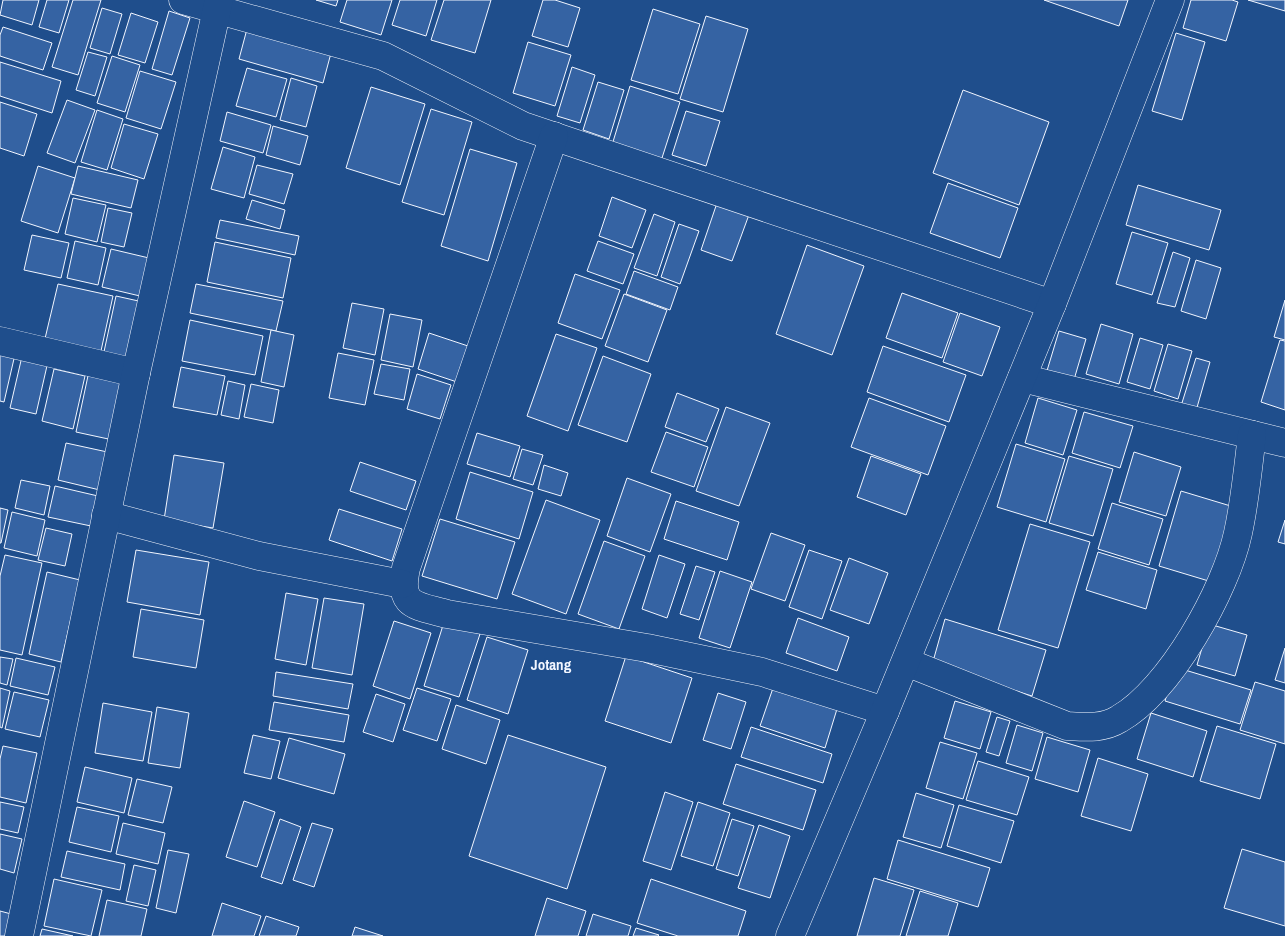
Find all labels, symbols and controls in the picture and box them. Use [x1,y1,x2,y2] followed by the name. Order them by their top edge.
[531,654,572,675] district label: Jotang

